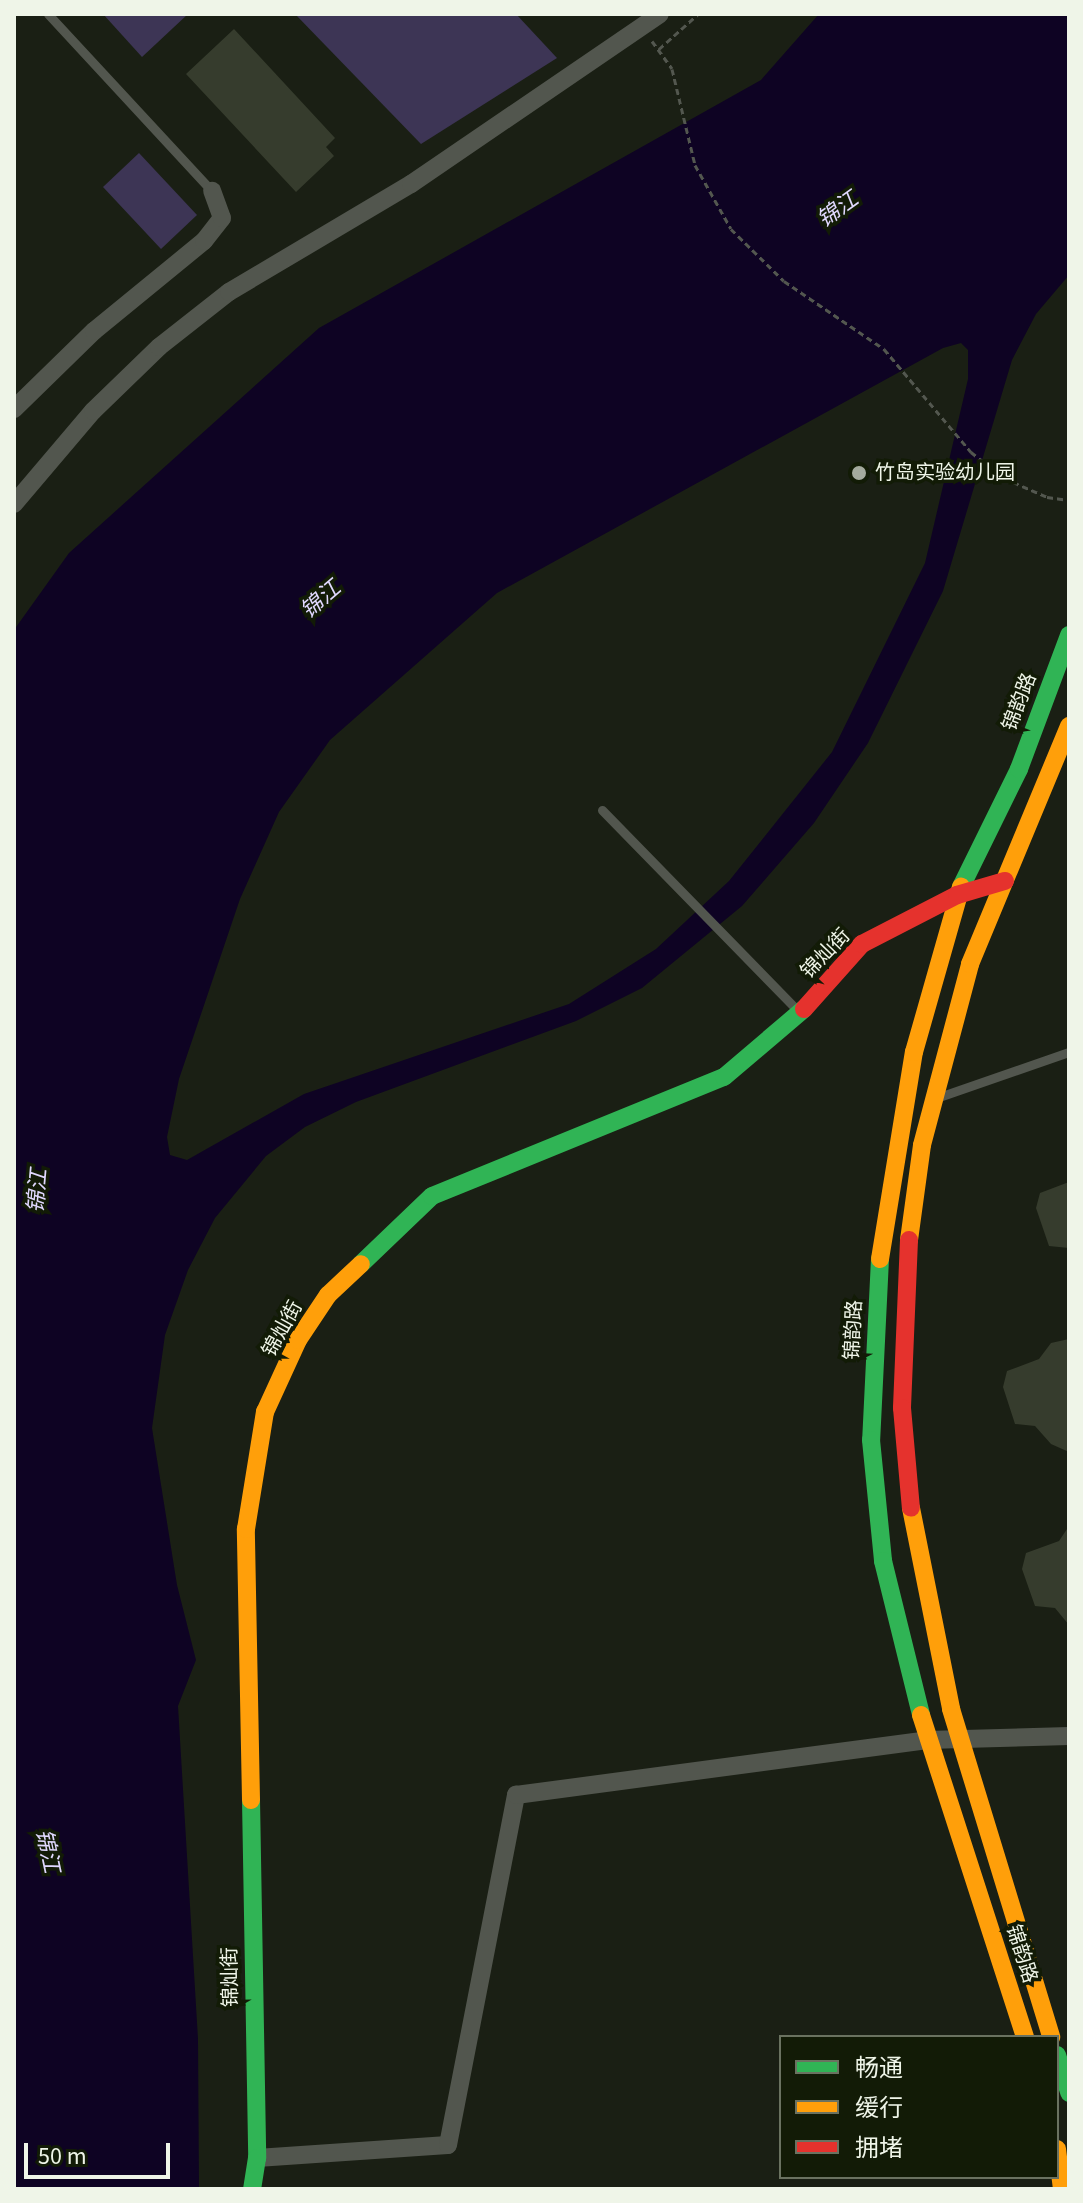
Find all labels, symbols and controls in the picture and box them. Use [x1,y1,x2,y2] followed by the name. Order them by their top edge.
[812,186,864,234] water label: 锦江
[875,461,1015,485] place label: 竹岛实验幼儿园
[850,464,868,482] marker: 竹岛实验幼儿园
[296,576,346,624] water label: 锦江
[998,670,1042,734] street label: 锦韵路
[797,924,855,984] street label: 锦灿街
[23,1168,53,1214] water label: 锦江
[258,1297,308,1361] street label: 锦灿街
[840,1299,868,1361] street label: 锦韵路
[30,1827,64,1875] water label: 锦江
[1000,1922,1042,1986] street label: 锦韵路
[218,1947,244,2007] street label: 锦灿街
[779,2035,1059,2179] legend
[855,2051,903,2086] text: 畅通
[855,2091,903,2126] text: 缓行
[28,2127,174,2177] scale bar
[855,2131,903,2166] text: 拥堵
[38,2139,87,2174] text: 50 m

